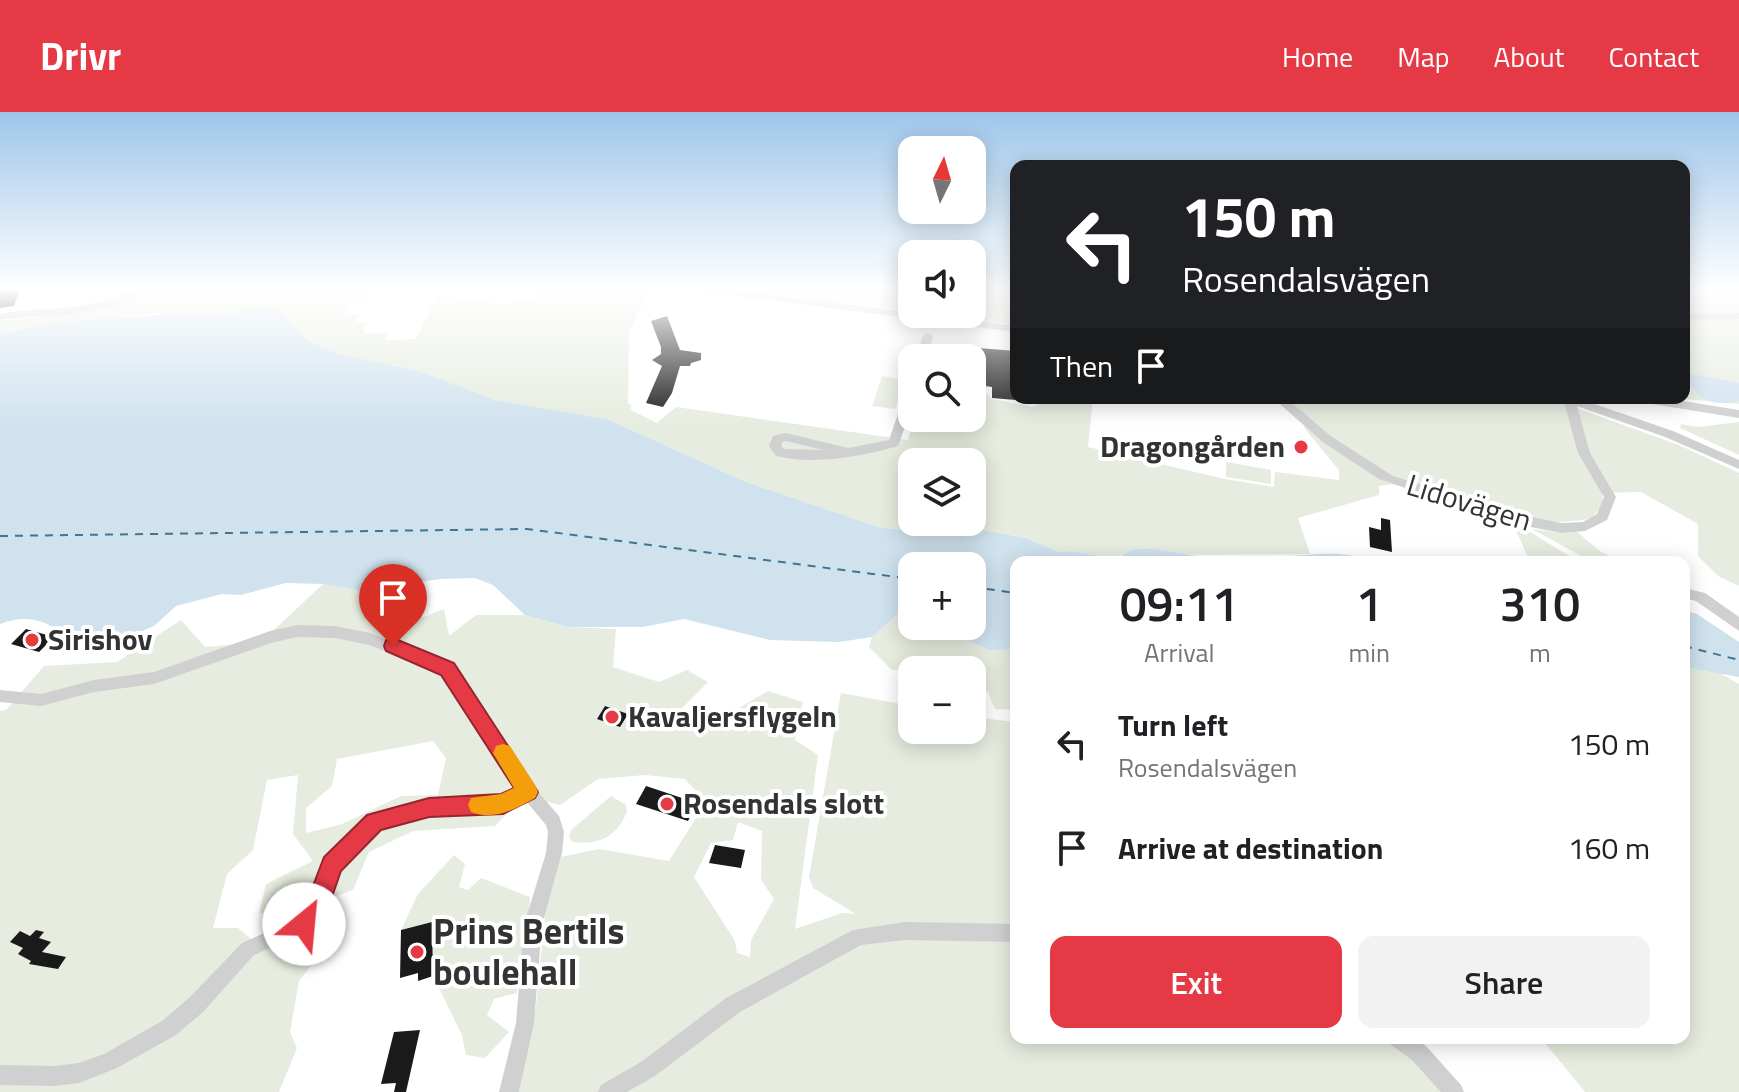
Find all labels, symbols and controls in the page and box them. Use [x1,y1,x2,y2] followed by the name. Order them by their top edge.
[40,27,121,85] text: Drivr
[1282,35,1353,78] text: Home
[1397,35,1450,78] text: Map
[1494,35,1564,78] text: About
[1608,35,1699,78] text: Contact
[898,136,986,224] north arrow
[898,136,986,744] map controls
[1182,174,1335,259] text: 150 m
[1050,192,1154,296] icon: left
[898,240,986,328] button: sound
[1182,251,1430,306] text: Rosendalsvägen
[1050,343,1113,389] text: Then
[898,344,986,432] button: search
[1129,344,1173,388] icon: arrive
[1100,423,1285,469] place label: Dragongården
[1292,438,1310,456] marker: Dragongården
[898,448,986,536] button: layers
[1401,461,1537,543] street label: Lidovägen
[898,552,986,640] button: +
[359,564,427,646] pin
[1120,567,1239,640] text: 09:11
[1356,567,1383,640] text: 1
[1500,567,1580,640] text: 310
[371,576,415,620] icon: arrive
[48,616,152,662] place label: Sirishov
[23,631,41,649] marker: Sirishov
[1144,633,1214,672] text: Arrival
[1348,633,1390,672] text: min
[1529,633,1551,672] text: m
[898,656,986,744] button: −
[628,693,837,739] place label: Kavaljersflygeln
[1118,702,1228,748] text: Turn left
[603,708,621,726] marker: Kavaljersflygeln
[1568,721,1650,767] text: 150 m
[1050,722,1094,766] icon: left
[1118,748,1297,787] text: Rosendalsvägen
[683,780,884,826] place label: Rosendals slott
[658,795,676,813] marker: Rosendals slott
[1118,825,1383,871] text: Arrive at destination
[1568,825,1650,871] text: 160 m
[1050,826,1094,870] icon: arrive
[262,882,346,966] position arrow
[433,903,624,999] place label: Prins Bertils boulehall
[1050,936,1342,1028] button: Exit
[1358,936,1650,1028] button: Share
[408,943,426,961] marker: Prins Bertils boulehall

